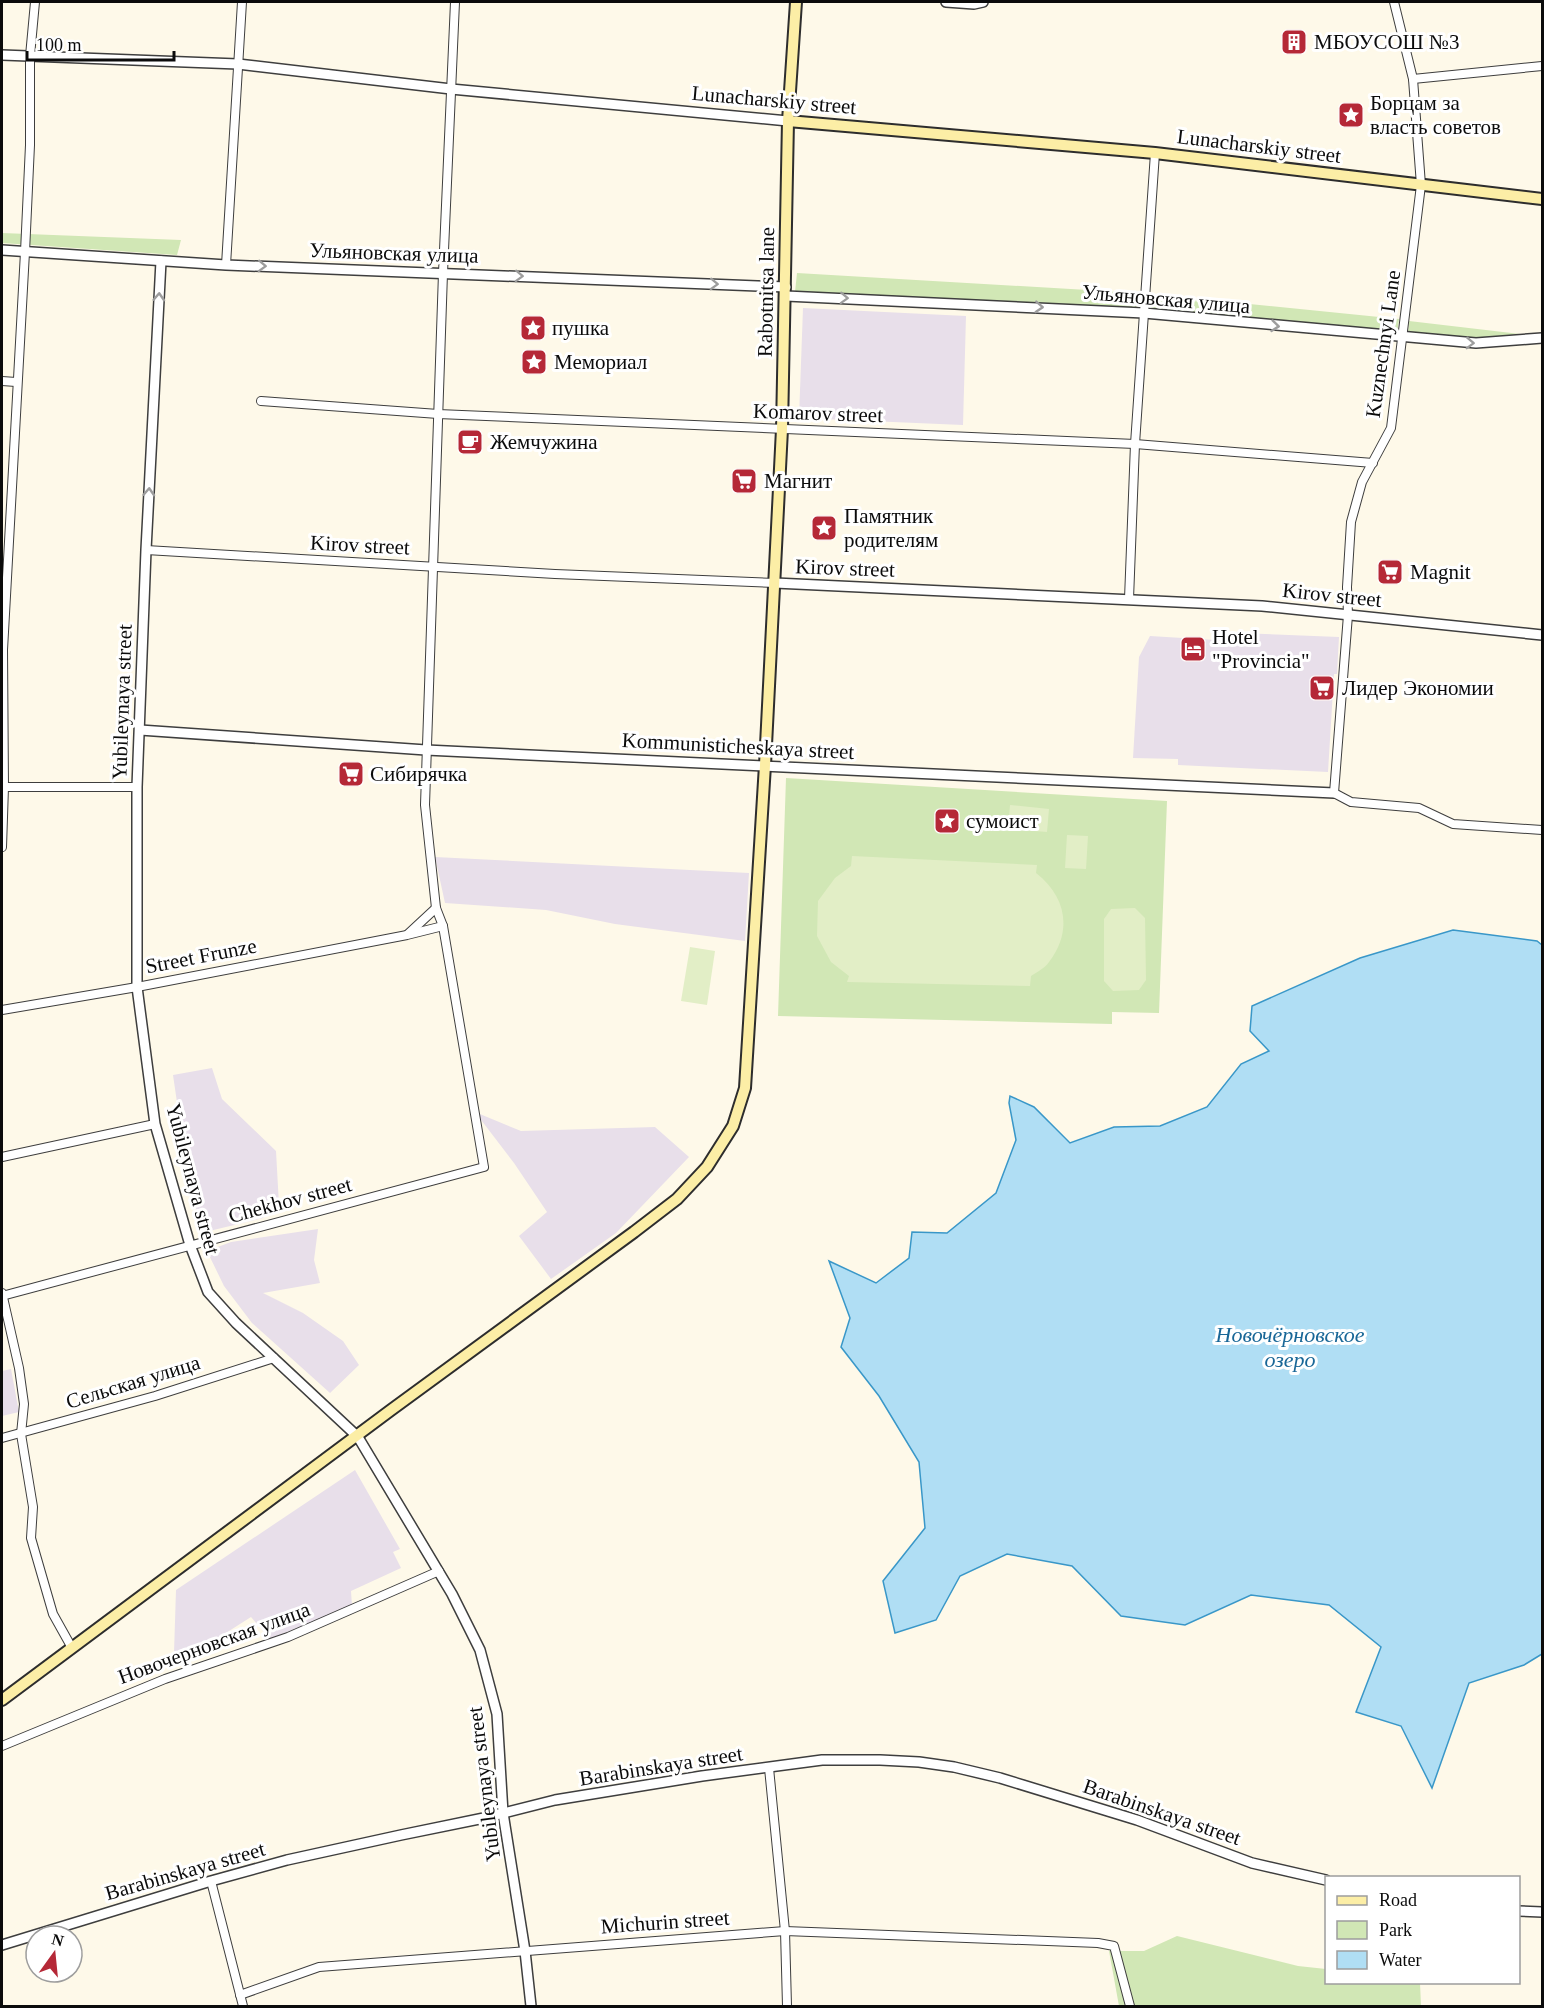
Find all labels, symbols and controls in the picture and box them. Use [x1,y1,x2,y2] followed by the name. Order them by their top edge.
[27,24,174,62] scale bar
[1279,27,1309,57] building icon: МБОУСОШ №3
[1314,30,1460,54] place label: МБОУСОШ №3
[36,35,82,55] text: 100 m
[691,81,857,119] street label: Lunacharskiy street
[1370,91,1501,139] place label: Борцам за власть советов
[1336,100,1366,130] place icon: Борцам за власть советов
[1176,124,1343,168] street label: Lunacharskiy street
[753,227,779,357] street label: Rabotnitsa lane
[309,238,480,268] street label: Ульяновская улица
[257,260,266,273] one-way arrow
[1361,269,1405,419] street label: Kuznechnyi Lane
[515,270,524,282] one-way arrow
[710,277,719,290] one-way arrow
[1081,280,1252,318] street label: Ульяновская улица
[840,292,849,305] one-way arrow
[153,293,166,302] one-way arrow
[1035,301,1044,314] one-way arrow
[518,313,548,343] place icon: пушка
[552,316,610,340] place label: пушка
[1271,319,1280,332] one-way arrow
[1465,336,1474,349] one-way arrow
[519,347,549,377] place icon: Мемориал
[554,350,647,374] place label: Мемориал
[753,399,884,427] street label: Komarov street
[455,427,485,457] cafe icon: Жемчужина
[490,430,598,454] place label: Жемчужина
[729,466,759,496] supermarket icon: Магнит
[764,469,832,493] place label: Магнит
[142,487,155,496] one-way arrow
[844,504,938,552] place label: Памятник родителям
[809,513,839,543] place icon: Памятник родителям
[310,530,411,560] street label: Kirov street
[795,554,895,582] street label: Kirov street
[1375,557,1405,587] supermarket icon: Magnit
[1410,560,1471,584] place label: Magnit
[1281,578,1383,612] street label: Kirov street
[107,624,137,780] street label: Yubileynaya street
[1212,625,1310,673] place label: Hotel "Provincia"
[1178,634,1208,664] hotel icon: Hotel "Provincia"
[1307,673,1337,703] supermarket icon: Лидер Экономии
[1342,676,1494,700] place label: Лидер Экономии
[621,728,855,764] street label: Kommunisticheskaya street
[336,759,366,789] supermarket icon: Сибирячка
[370,762,468,786] place label: Сибирячка
[932,806,962,836] place icon: сумоист
[966,809,1039,833] place label: сумоист
[143,933,259,979] street label: Street Frunze
[161,1101,225,1257] street label: Yubileynaya street
[226,1172,354,1228] street label: Chekhov street
[1215,1322,1365,1372] water label: Новочёрновское озеро
[63,1350,204,1414] street label: Сельская улица
[115,1597,314,1689] street label: Новочерновская улица
[463,1705,505,1863] street label: Yubileynaya street
[578,1741,745,1791] street label: Barabinskaya street
[1080,1774,1244,1850] street label: Barabinskaya street
[102,1837,268,1905] street label: Barabinskaya street
[1325,1876,1520,1984] legend
[1379,1890,1417,1910] text: Road
[600,1906,730,1938] street label: Michurin street
[1379,1920,1412,1940] text: Park
[24,1924,84,1984] north arrow
[50,1930,66,1950] text: N
[1379,1950,1422,1970] text: Water

